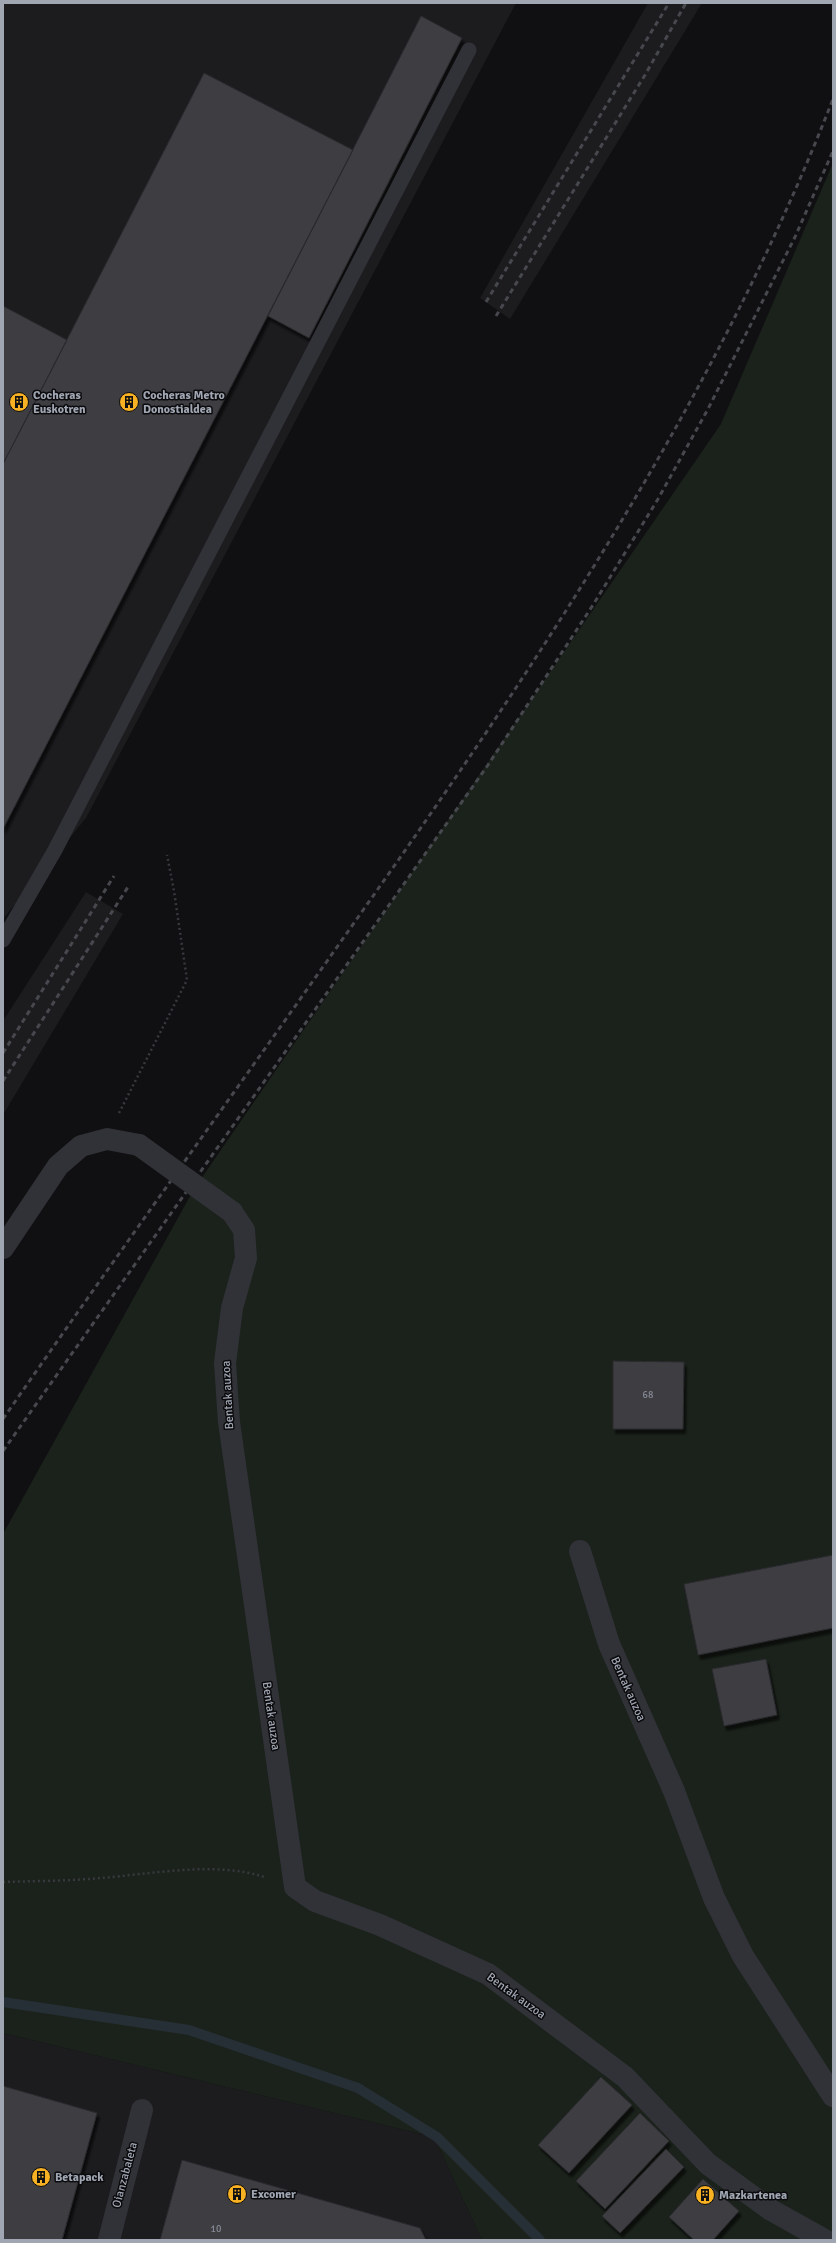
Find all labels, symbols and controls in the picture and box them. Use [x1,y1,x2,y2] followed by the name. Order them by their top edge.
[33,388,86,417] place label: Cocheras Euskotren
[143,388,225,417] place label: Cocheras Metro Donostialdea
[8,391,30,413] building icon: Cocheras Euskotren
[118,391,140,413] building icon: Cocheras Metro Donostialdea
[219,1360,237,1430] street label: Bentak auzoa
[643,1389,653,1401] house number: 68
[607,1654,649,1724] street label: Bentak auzoa
[259,1681,283,1751] street label: Bentak auzoa
[484,1970,548,2022] street label: Bentak auzoa
[109,2141,141,2209] street label: Oianzabaleta
[30,2166,52,2188] building icon: Betapack
[55,2170,104,2185] place label: Betapack
[226,2183,248,2205] building icon: Excomer
[694,2184,716,2206] building icon: Mazkartenea
[251,2187,296,2202] place label: Excomer
[719,2188,787,2203] place label: Mazkartenea
[211,2223,221,2235] house number: 10

